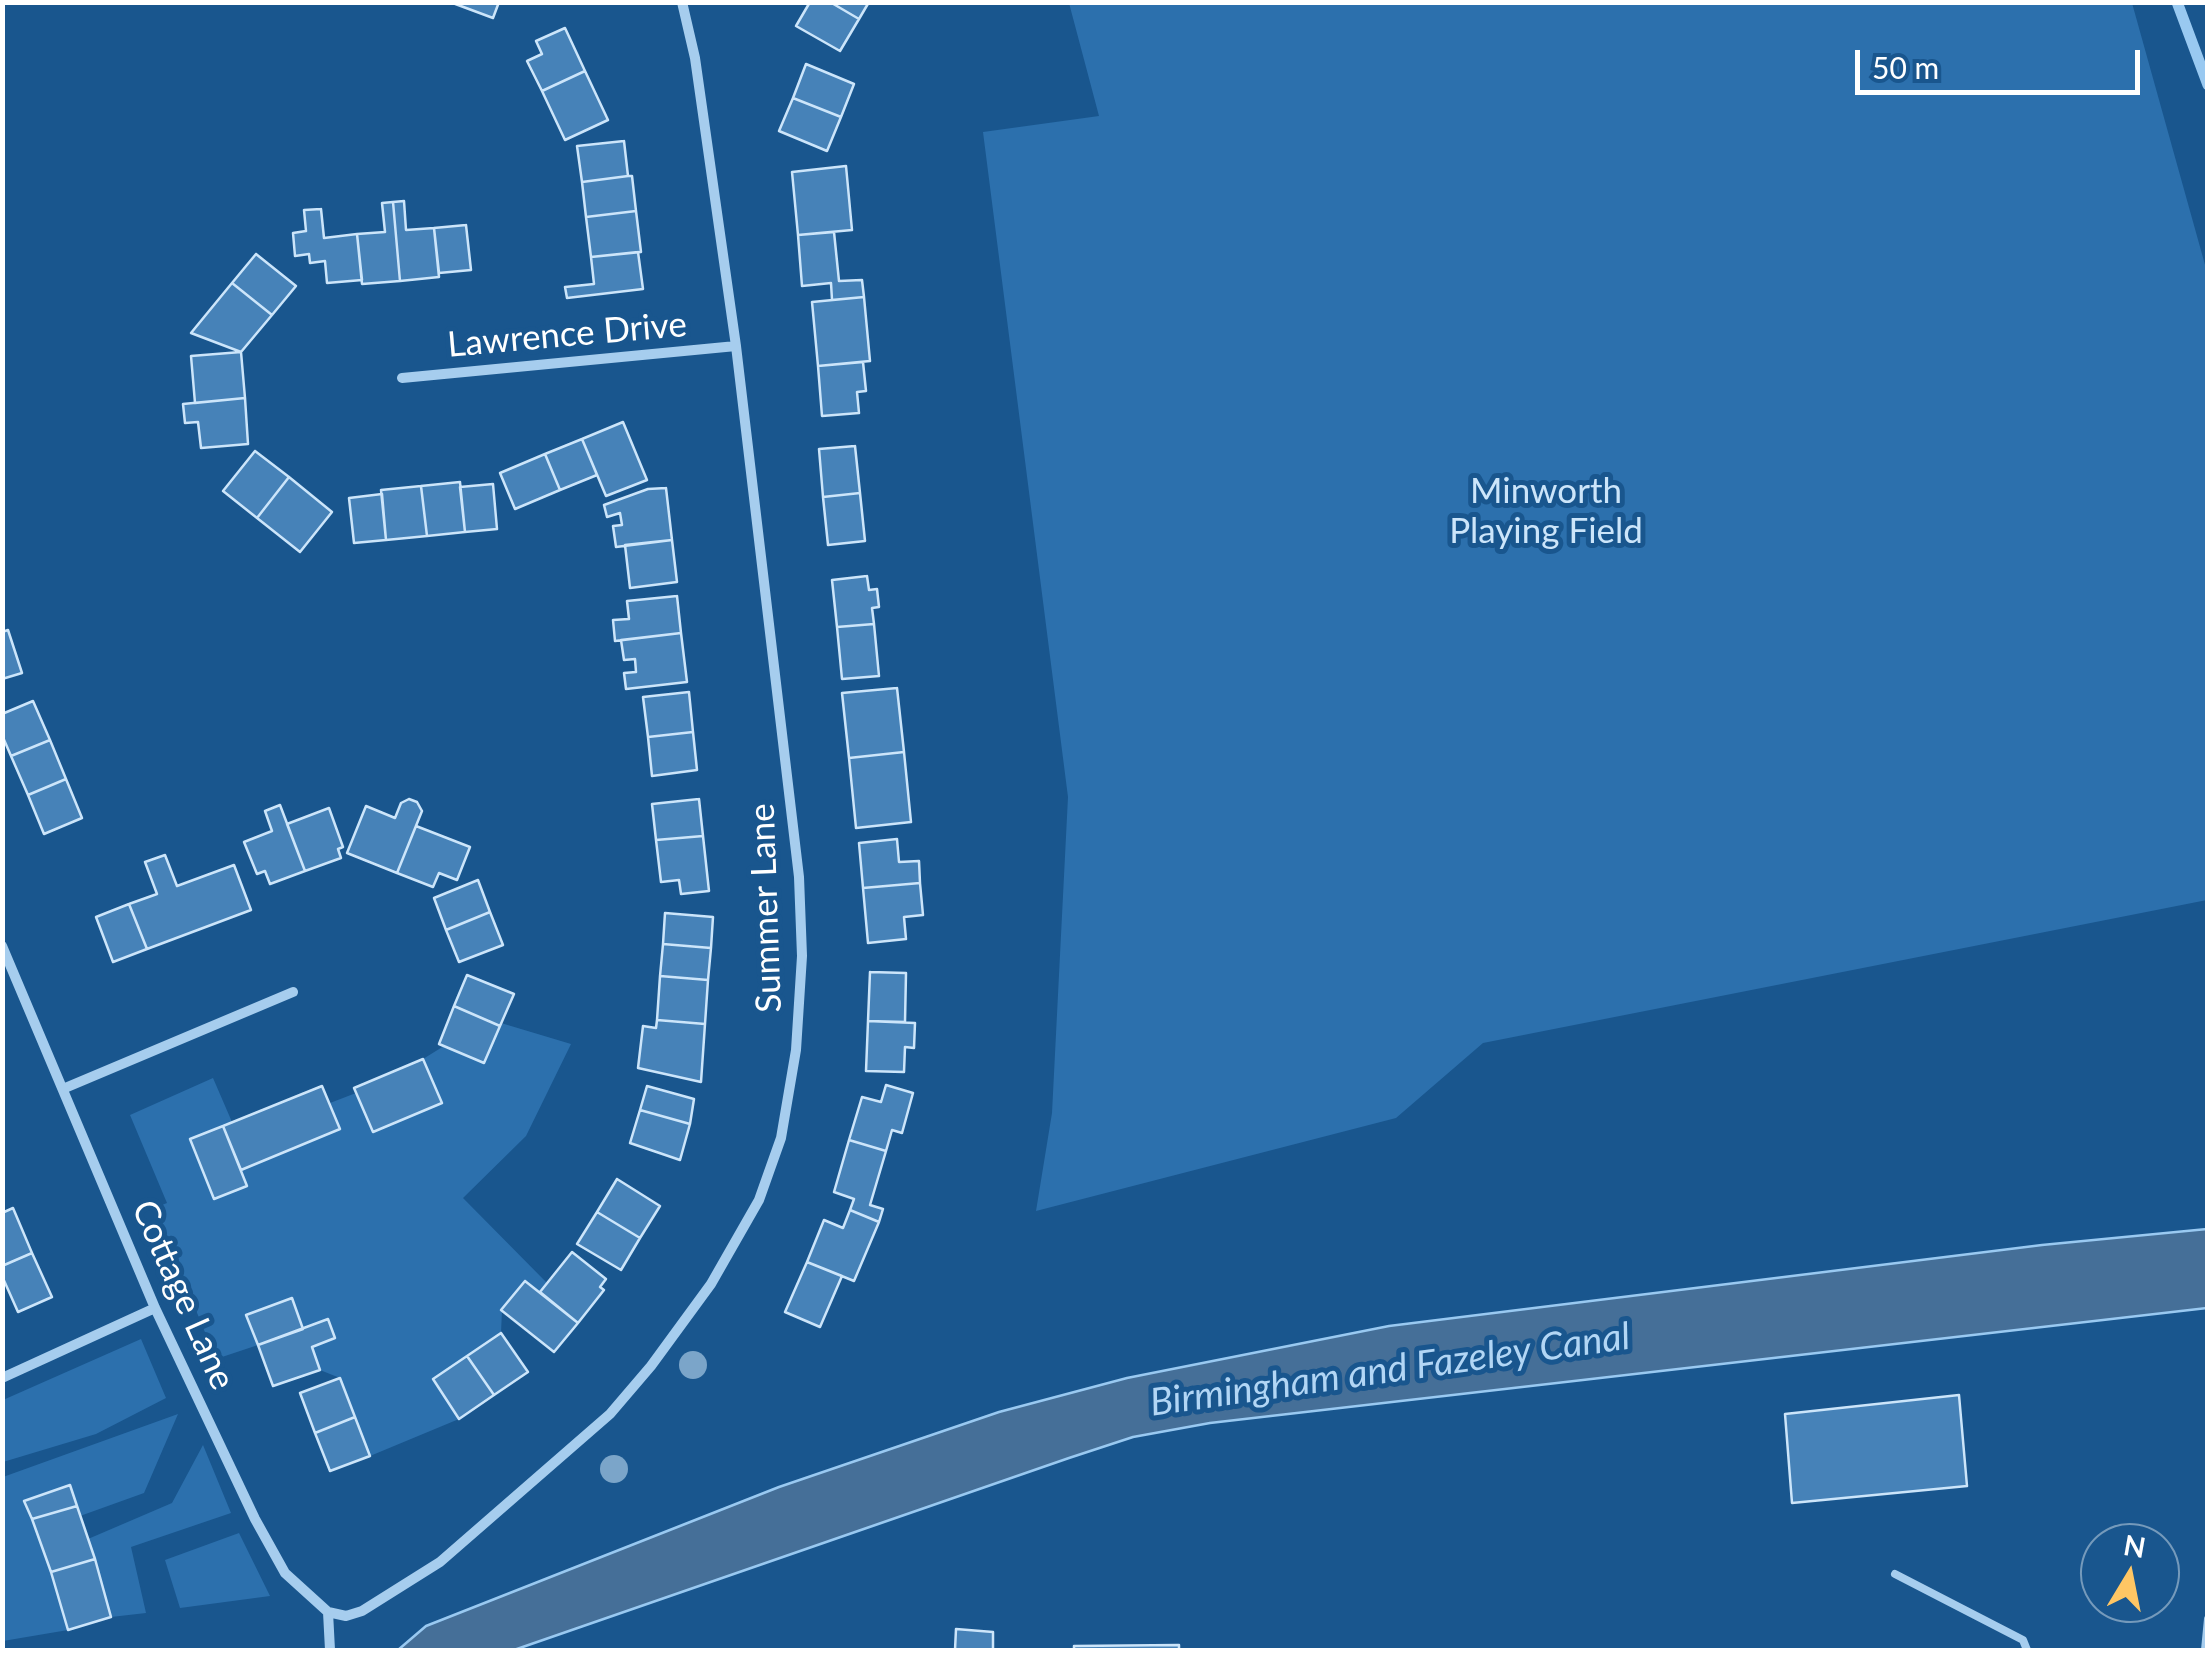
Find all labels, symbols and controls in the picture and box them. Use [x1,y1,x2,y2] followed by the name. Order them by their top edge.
[1860,30,2145,92] scale bar
[1872,49,1939,85] text: 50 m
[446,304,688,366] street label: Lawrence Drive
[1449,471,1643,553] park label: Minworth Playing Field
[741,803,791,1013] street label: Summer Lane
[123,1194,243,1396] street label: Cottage Lane
[1147,1314,1633,1426] water label: Birmingham and Fazeley Canal
[2080,1523,2180,1623] north arrow
[2121,1527,2148,1564] text: N

